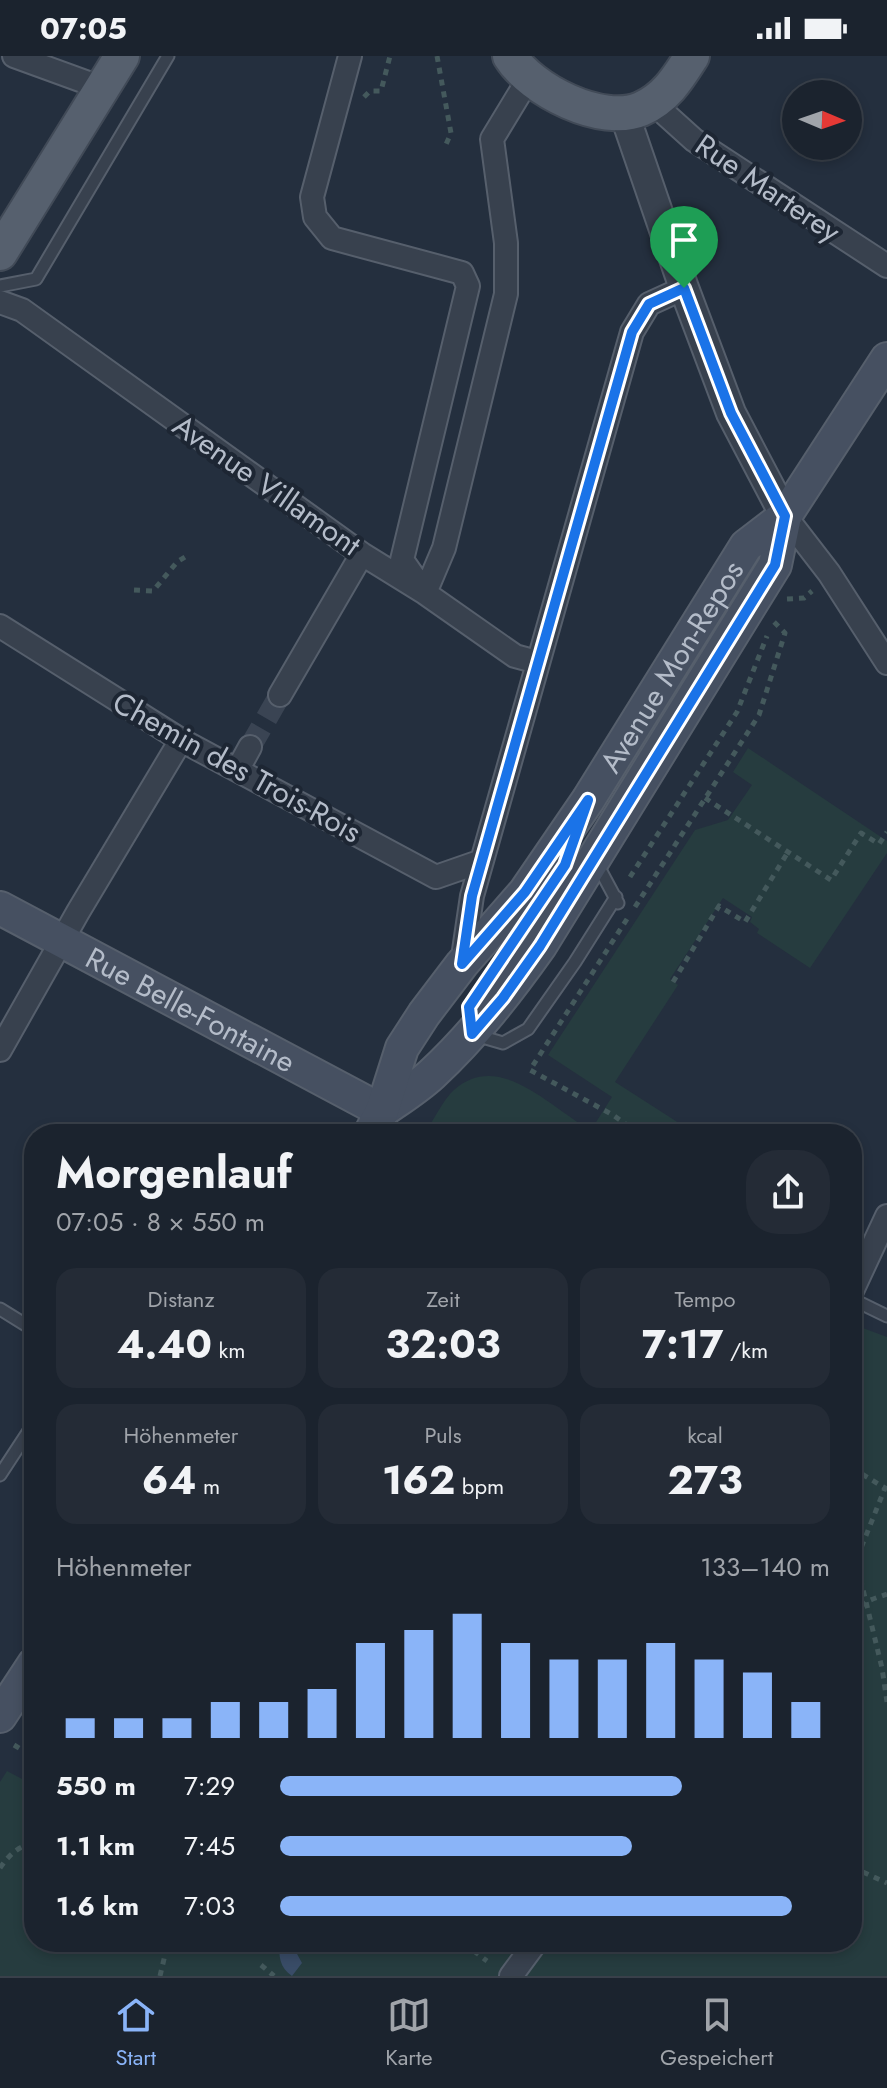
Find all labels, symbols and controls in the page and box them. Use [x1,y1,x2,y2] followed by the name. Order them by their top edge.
[40,7,127,50] text: 07:05
[782,80,862,160] north arrow
[782,80,862,160] map controls
[687,124,850,253] street label: Rue Marterey
[650,206,718,288] pin
[662,218,706,262] icon: arrive
[164,404,371,566] street label: Avenue Villamont
[589,552,754,781] street label: Avenue Mon-Repos
[105,681,369,853] street label: Chemin des Trois-Rois
[78,936,303,1083] street label: Rue Belle-Fontaine
[56,1141,292,1205] text: Morgenlauf
[746,1150,830,1234] button: share
[56,1203,265,1241] text: 07:05 · 8 × 550 m
[147,1283,215,1315] text: Distanz
[426,1283,460,1315] text: Zeit
[674,1283,736,1315] text: Tempo
[117,1315,212,1373] text: 4.40
[385,1315,501,1373] text: 32:03
[642,1315,723,1373] text: 7:17
[212,1334,245,1366] text: km
[723,1334,768,1366] text: /km
[124,1419,238,1451] text: Höhenmeter
[424,1419,462,1451] text: Puls
[687,1419,723,1451] text: kcal
[142,1451,196,1509] text: 64
[382,1451,455,1509] text: 162
[667,1451,743,1509] text: 273
[196,1470,220,1502] text: m
[455,1470,504,1502] text: bpm
[56,1548,192,1586] text: Höhenmeter
[700,1548,830,1586] text: 133–140 m
[56,1767,136,1805] text: 550 m
[184,1767,235,1805] text: 7:29
[56,1827,135,1865] text: 1.1 km
[184,1827,235,1865] text: 7:45
[56,1887,139,1925] text: 1.6 km
[184,1887,235,1925] text: 7:03
[114,1993,158,2073] tab: Start
[385,1993,433,2073] tab: Karte
[660,1993,773,2073] tab: Gespeichert

